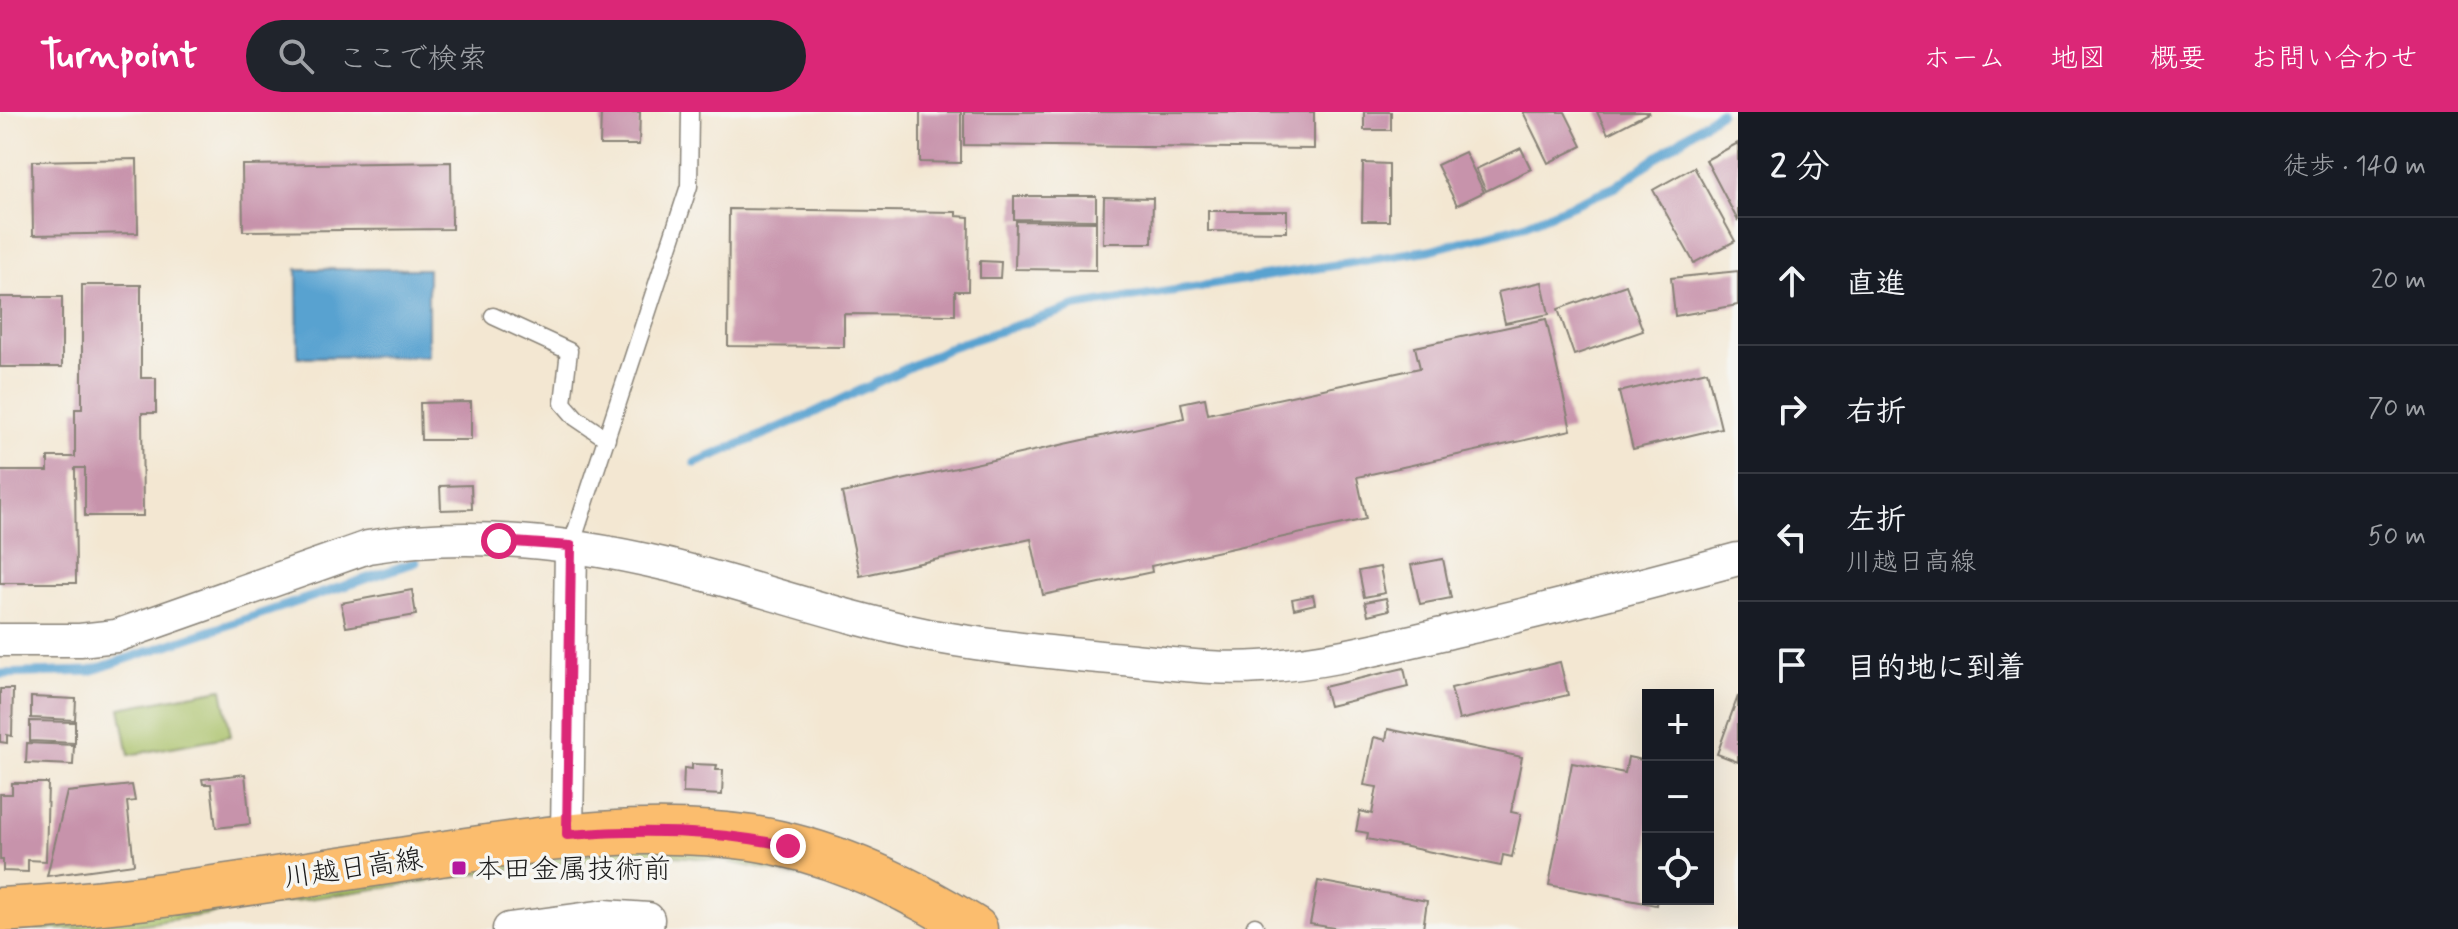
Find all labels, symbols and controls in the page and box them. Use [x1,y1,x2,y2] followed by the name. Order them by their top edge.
[246,20,806,92] search box
[40,32,198,81] text: Turnpoint
[274,34,318,78] icon: search
[338,40,488,79] text: ここで検索
[1923,41,2006,78] text: ホーム
[2050,41,2106,78] text: 地図
[2150,41,2206,78] text: 概要
[2250,41,2418,78] text: お問い合わせ
[1770,145,1830,190] text: 2 分
[2283,150,2426,184] text: 徒歩 · 140 m
[1770,259,1814,303] icon: ahead
[2371,264,2426,298] text: 20 m
[1846,265,1906,304] text: 直進
[1770,387,1814,431] icon: right
[2368,392,2426,426] text: 70 m
[1846,393,1906,432] text: 右折
[1846,501,1906,540] text: 左折
[1770,515,1814,559] icon: left
[2368,520,2426,554] text: 50 m
[481,523,517,559] route start
[1846,546,1976,580] text: 川越日高線
[1770,643,1814,687] icon: arrive
[1846,649,2026,688] text: 目的地に到着
[1642,689,1714,905] map controls
[1642,689,1714,761] button: +
[1642,761,1714,833] button: −
[770,828,806,864] route end
[1642,833,1714,905] button: locate
[281,841,425,898] street label: 川越日高線
[475,852,671,889] place label: 本田金属技術前
[450,859,468,877] marker: 本田金属技術前

